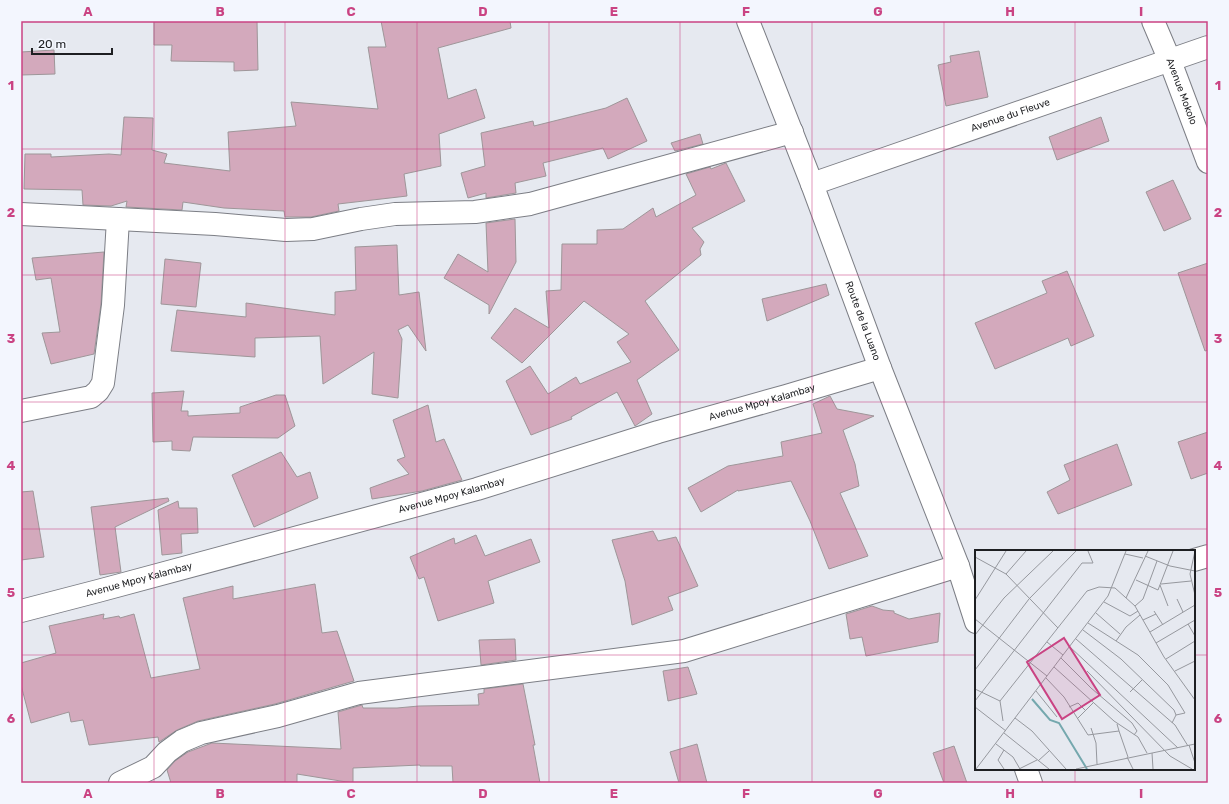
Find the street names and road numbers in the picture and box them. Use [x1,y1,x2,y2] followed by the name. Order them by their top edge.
[1164,57,1200,127] street label: Avenue Mokolo
[969,96,1052,135] street label: Avenue du Fleuve
[842,280,883,362] street label: Route de la Luano
[708,381,817,423] street label: Avenue Mpoy Kalambay
[397,474,507,516] street label: Avenue Mpoy Kalambay
[84,560,194,600] street label: Avenue Mpoy Kalambay

